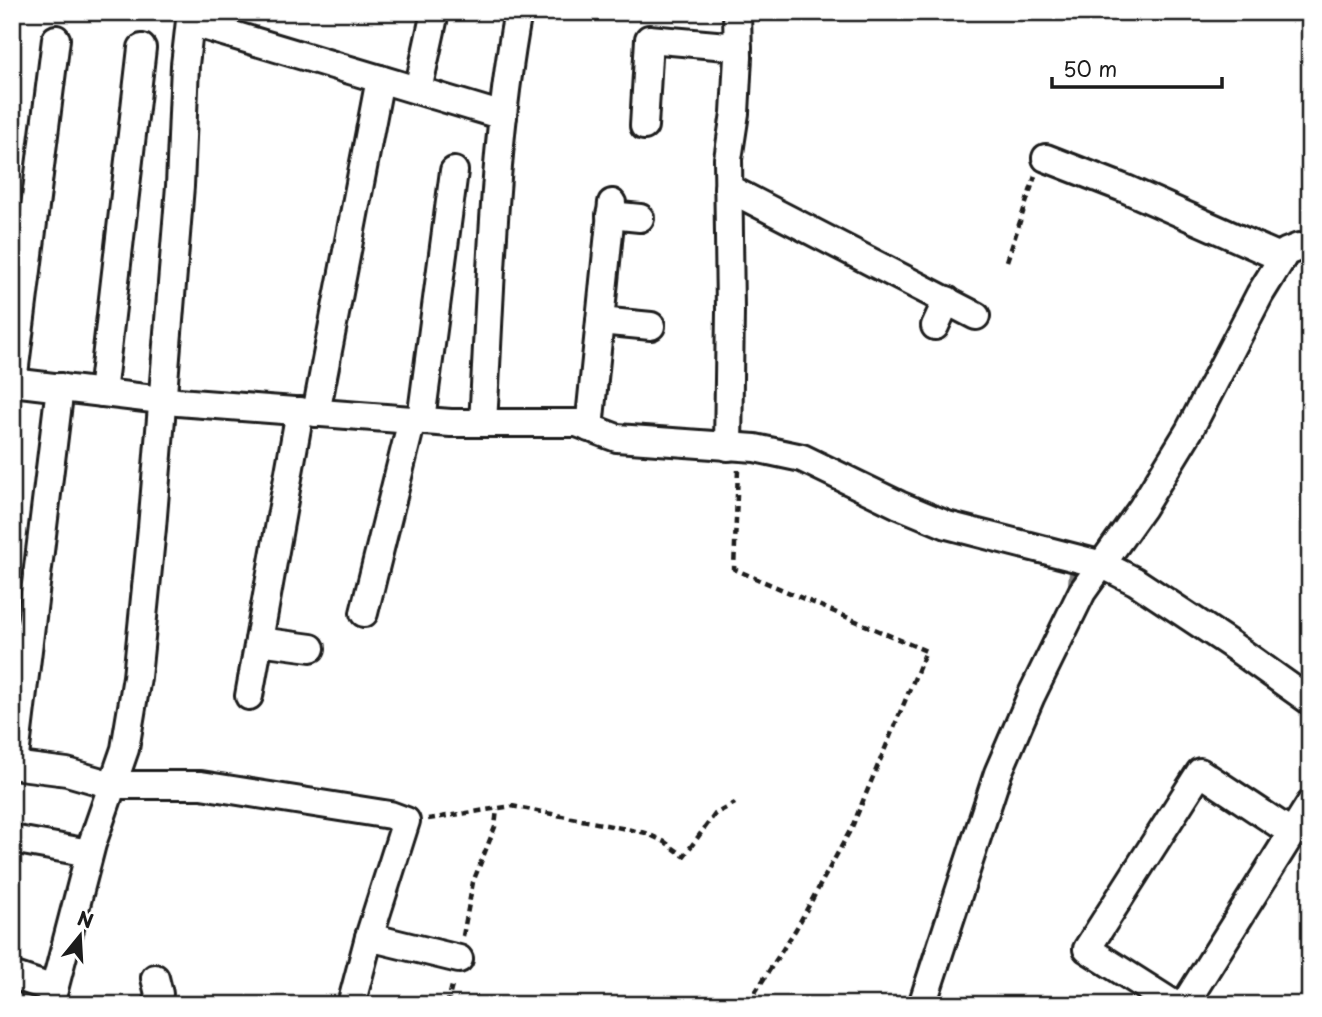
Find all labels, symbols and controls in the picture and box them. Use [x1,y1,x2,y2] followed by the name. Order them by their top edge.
[1052,46,1222,90] scale bar
[1063,52,1117,84] text: 50 m
[46,902,116,972] north arrow
[74,903,97,935] text: N

